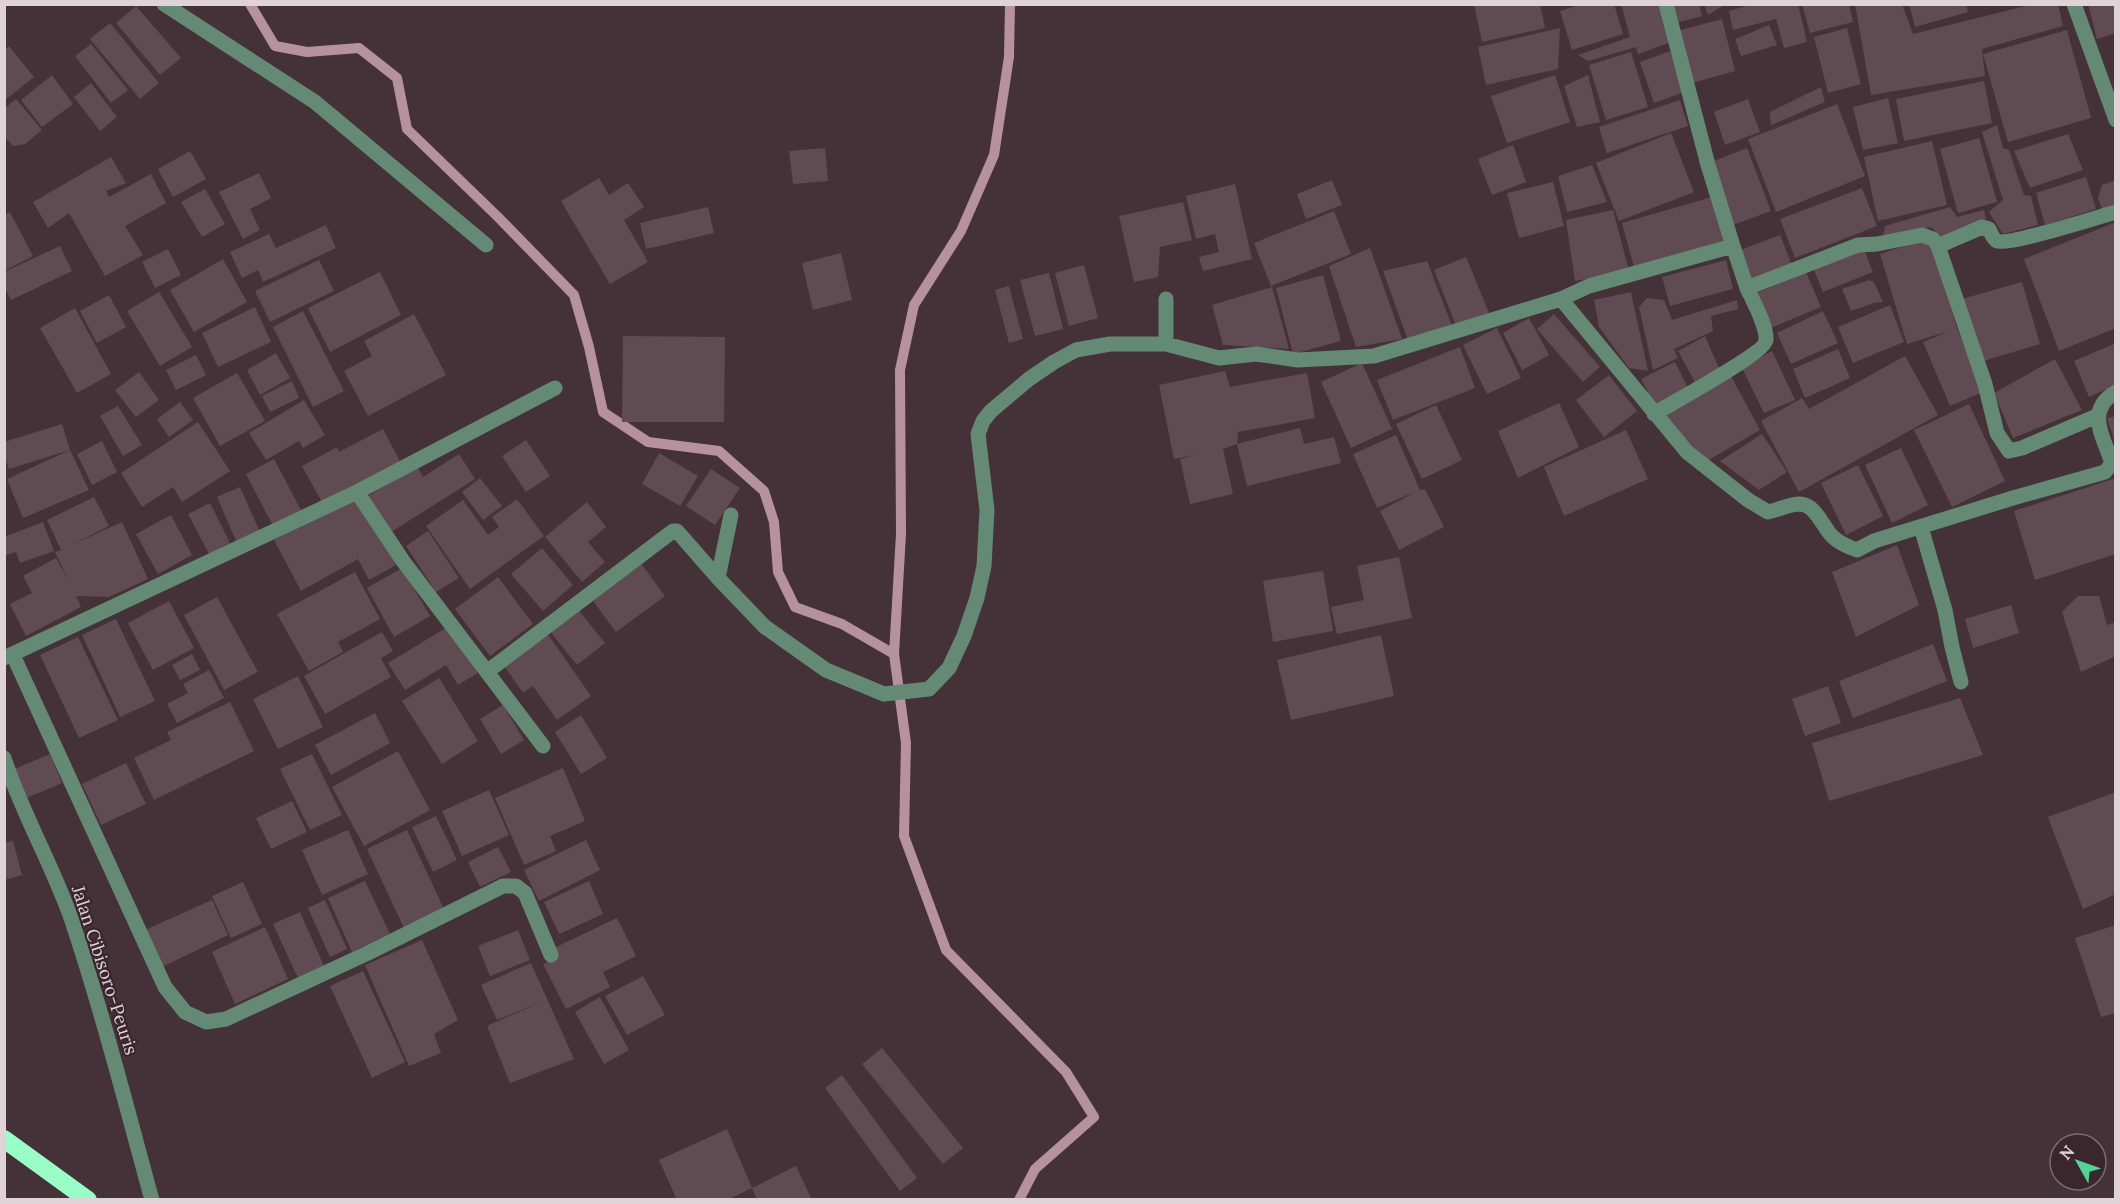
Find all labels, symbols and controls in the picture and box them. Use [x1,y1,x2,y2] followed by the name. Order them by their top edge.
[66,881,143,1058] street label: Jalan Cibisoro-Peuris
[2048,1132,2108,1192] north arrow
[2055,1141,2078,1164] text: N

